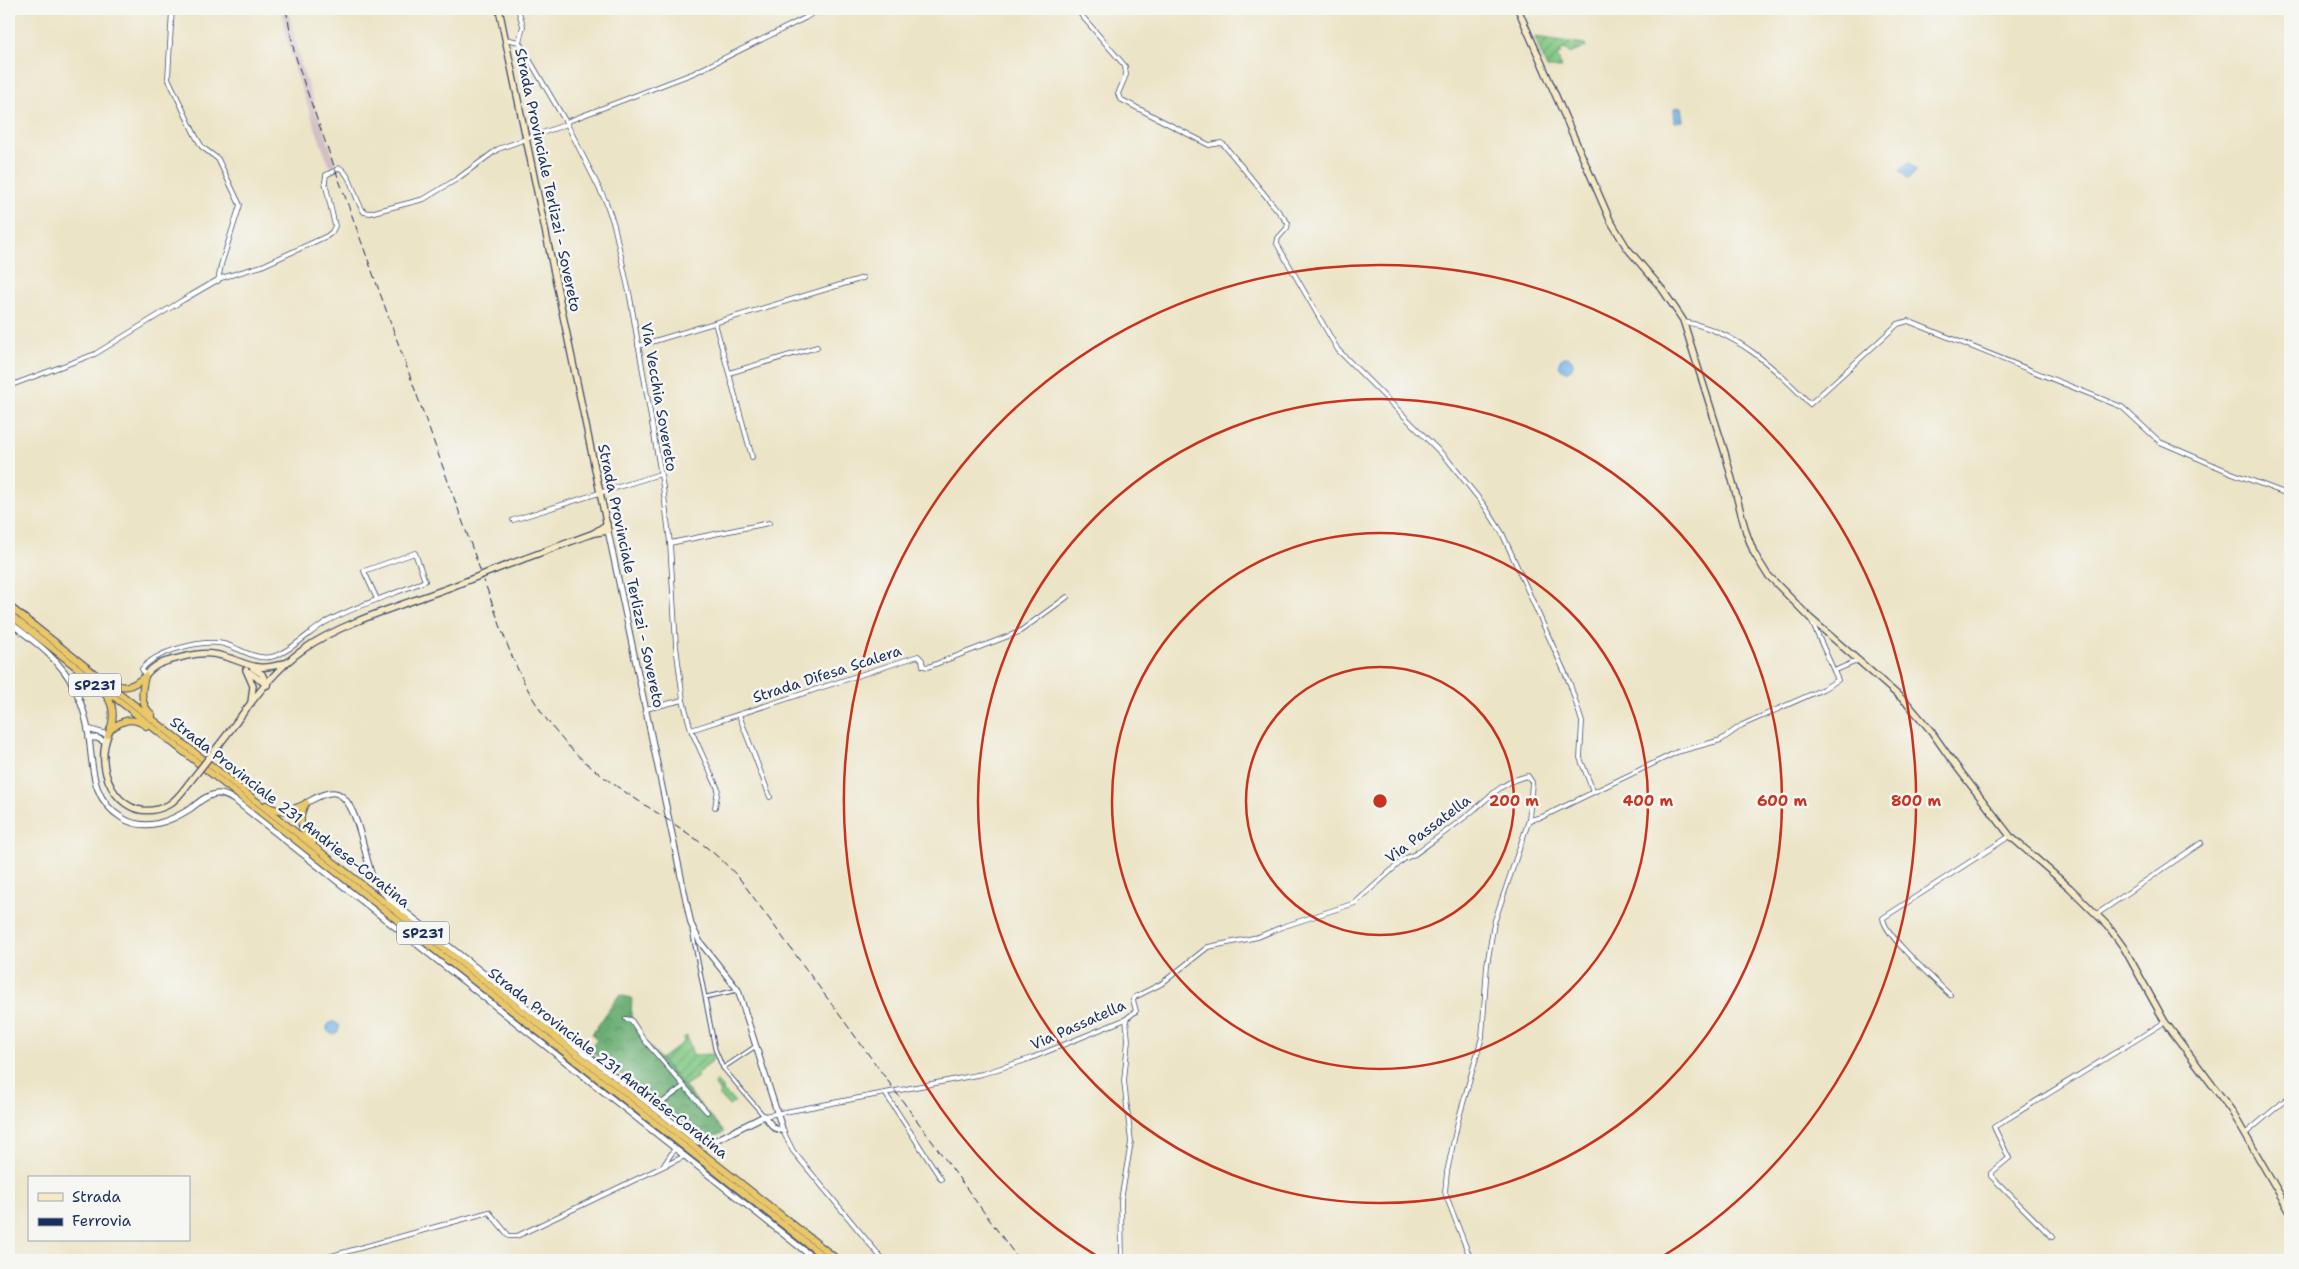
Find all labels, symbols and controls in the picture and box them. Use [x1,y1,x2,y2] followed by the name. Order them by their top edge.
[510,46,586,314] street label: Strada Provinciale Terlizzi - Sovereto
[636,321,682,473] street label: Via Vecchia Sovereto
[593,442,669,710] street label: Strada Provinciale Terlizzi - Sovereto
[750,640,905,708] street label: Strada Difesa Scalera
[69,674,121,696] road number: SP231
[166,712,415,912] street label: Strada Provinciale 231 Andriese-Coratina
[1381,790,1475,868] street label: Via Passatella
[1489,791,1539,811] text: 200 m
[1623,791,1673,811] text: 400 m
[1757,791,1807,811] text: 600 m
[1891,791,1941,811] text: 800 m
[1371,792,1389,810] centre of rings
[397,921,449,944] road number: SP231
[484,963,733,1163] street label: Strada Provinciale 231 Andriese-Coratina
[1027,995,1129,1055] street label: Via Passatella
[28,1176,190,1242] legend
[72,1187,121,1207] text: Strada
[72,1211,132,1231] text: Ferrovia

